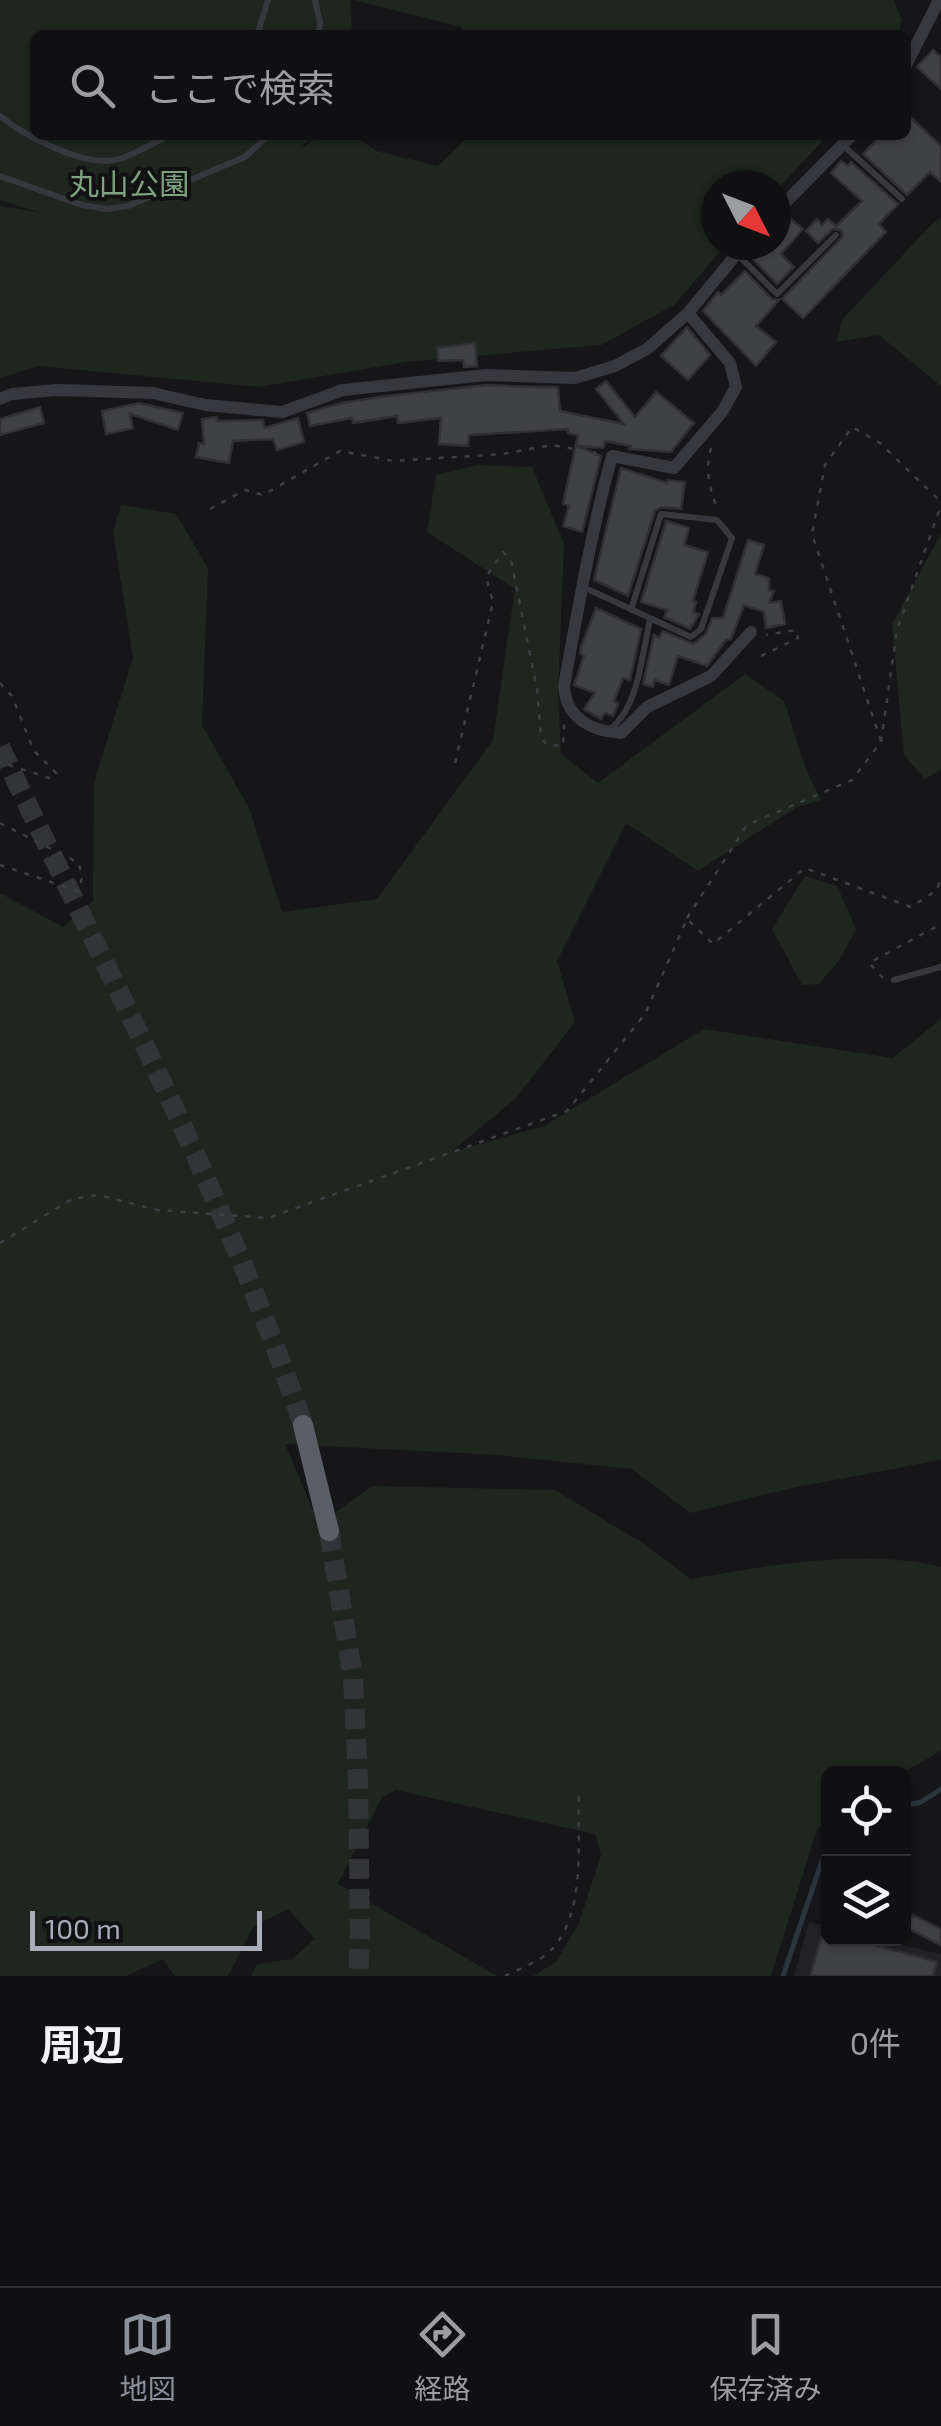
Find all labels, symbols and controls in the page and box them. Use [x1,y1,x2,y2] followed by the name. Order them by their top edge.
[30,30,911,140] search box
[65,58,120,113] icon: search
[145,64,335,110] text: ここで検索
[69,165,189,201] park label: 丸山公園
[701,170,791,260] north arrow
[821,1766,911,1946] map controls
[821,1766,911,1856] button: locate
[821,1856,911,1946] button: layers
[30,1906,262,1950] scale bar
[45,1911,121,1945] text: 100 m
[40,2018,124,2068] text: 周辺
[850,2023,901,2061] text: 0件
[119,2307,176,2407] tab: 地図
[414,2307,471,2407] tab: 経路
[709,2307,822,2407] tab: 保存済み

